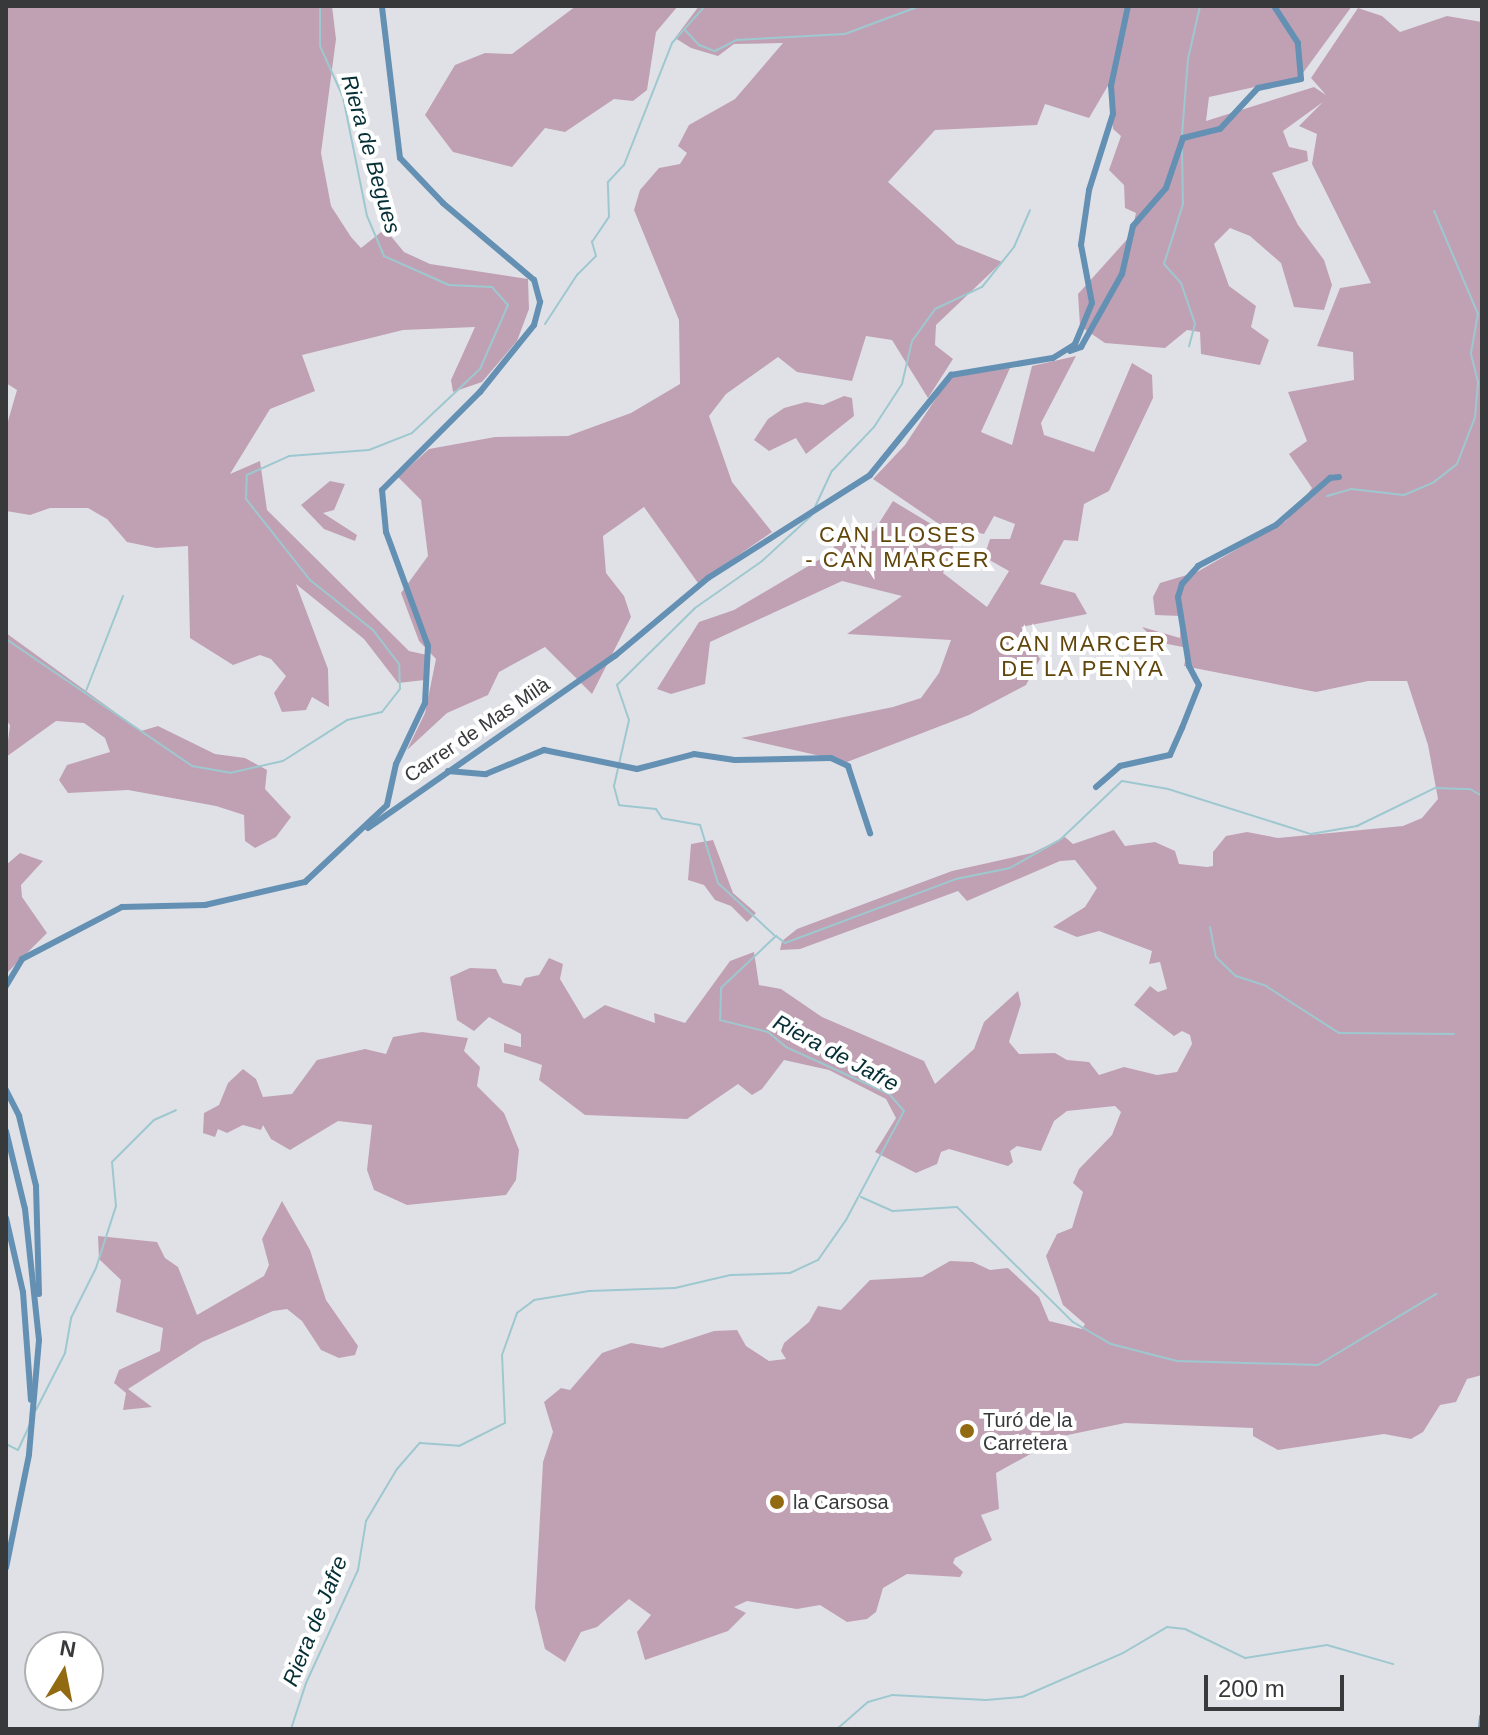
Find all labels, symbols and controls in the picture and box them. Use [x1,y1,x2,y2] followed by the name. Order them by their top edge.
[336,72,406,236] water label: Riera de Begues
[805,521,991,572] district label: CAN LLOSES - CAN MARCER
[999,630,1167,682] district label: CAN MARCER DE LA PENYA
[400,673,554,787] street label: Carrer de Mas Milà
[769,1009,903,1097] water label: Riera de Jafre
[983,1408,1072,1455] place label: Turó de la Carretera
[958,1422,976,1440] marker: Turó de la Carretera
[793,1490,889,1514] place label: la Carsosa
[768,1493,786,1511] marker: la Carsosa
[277,1552,353,1690] water label: Riera de Jafre
[24,1631,104,1711] north arrow
[58,1635,78,1663] text: N
[1208,1659,1348,1709] scale bar
[1218,1675,1285,1702] text: 200 m

